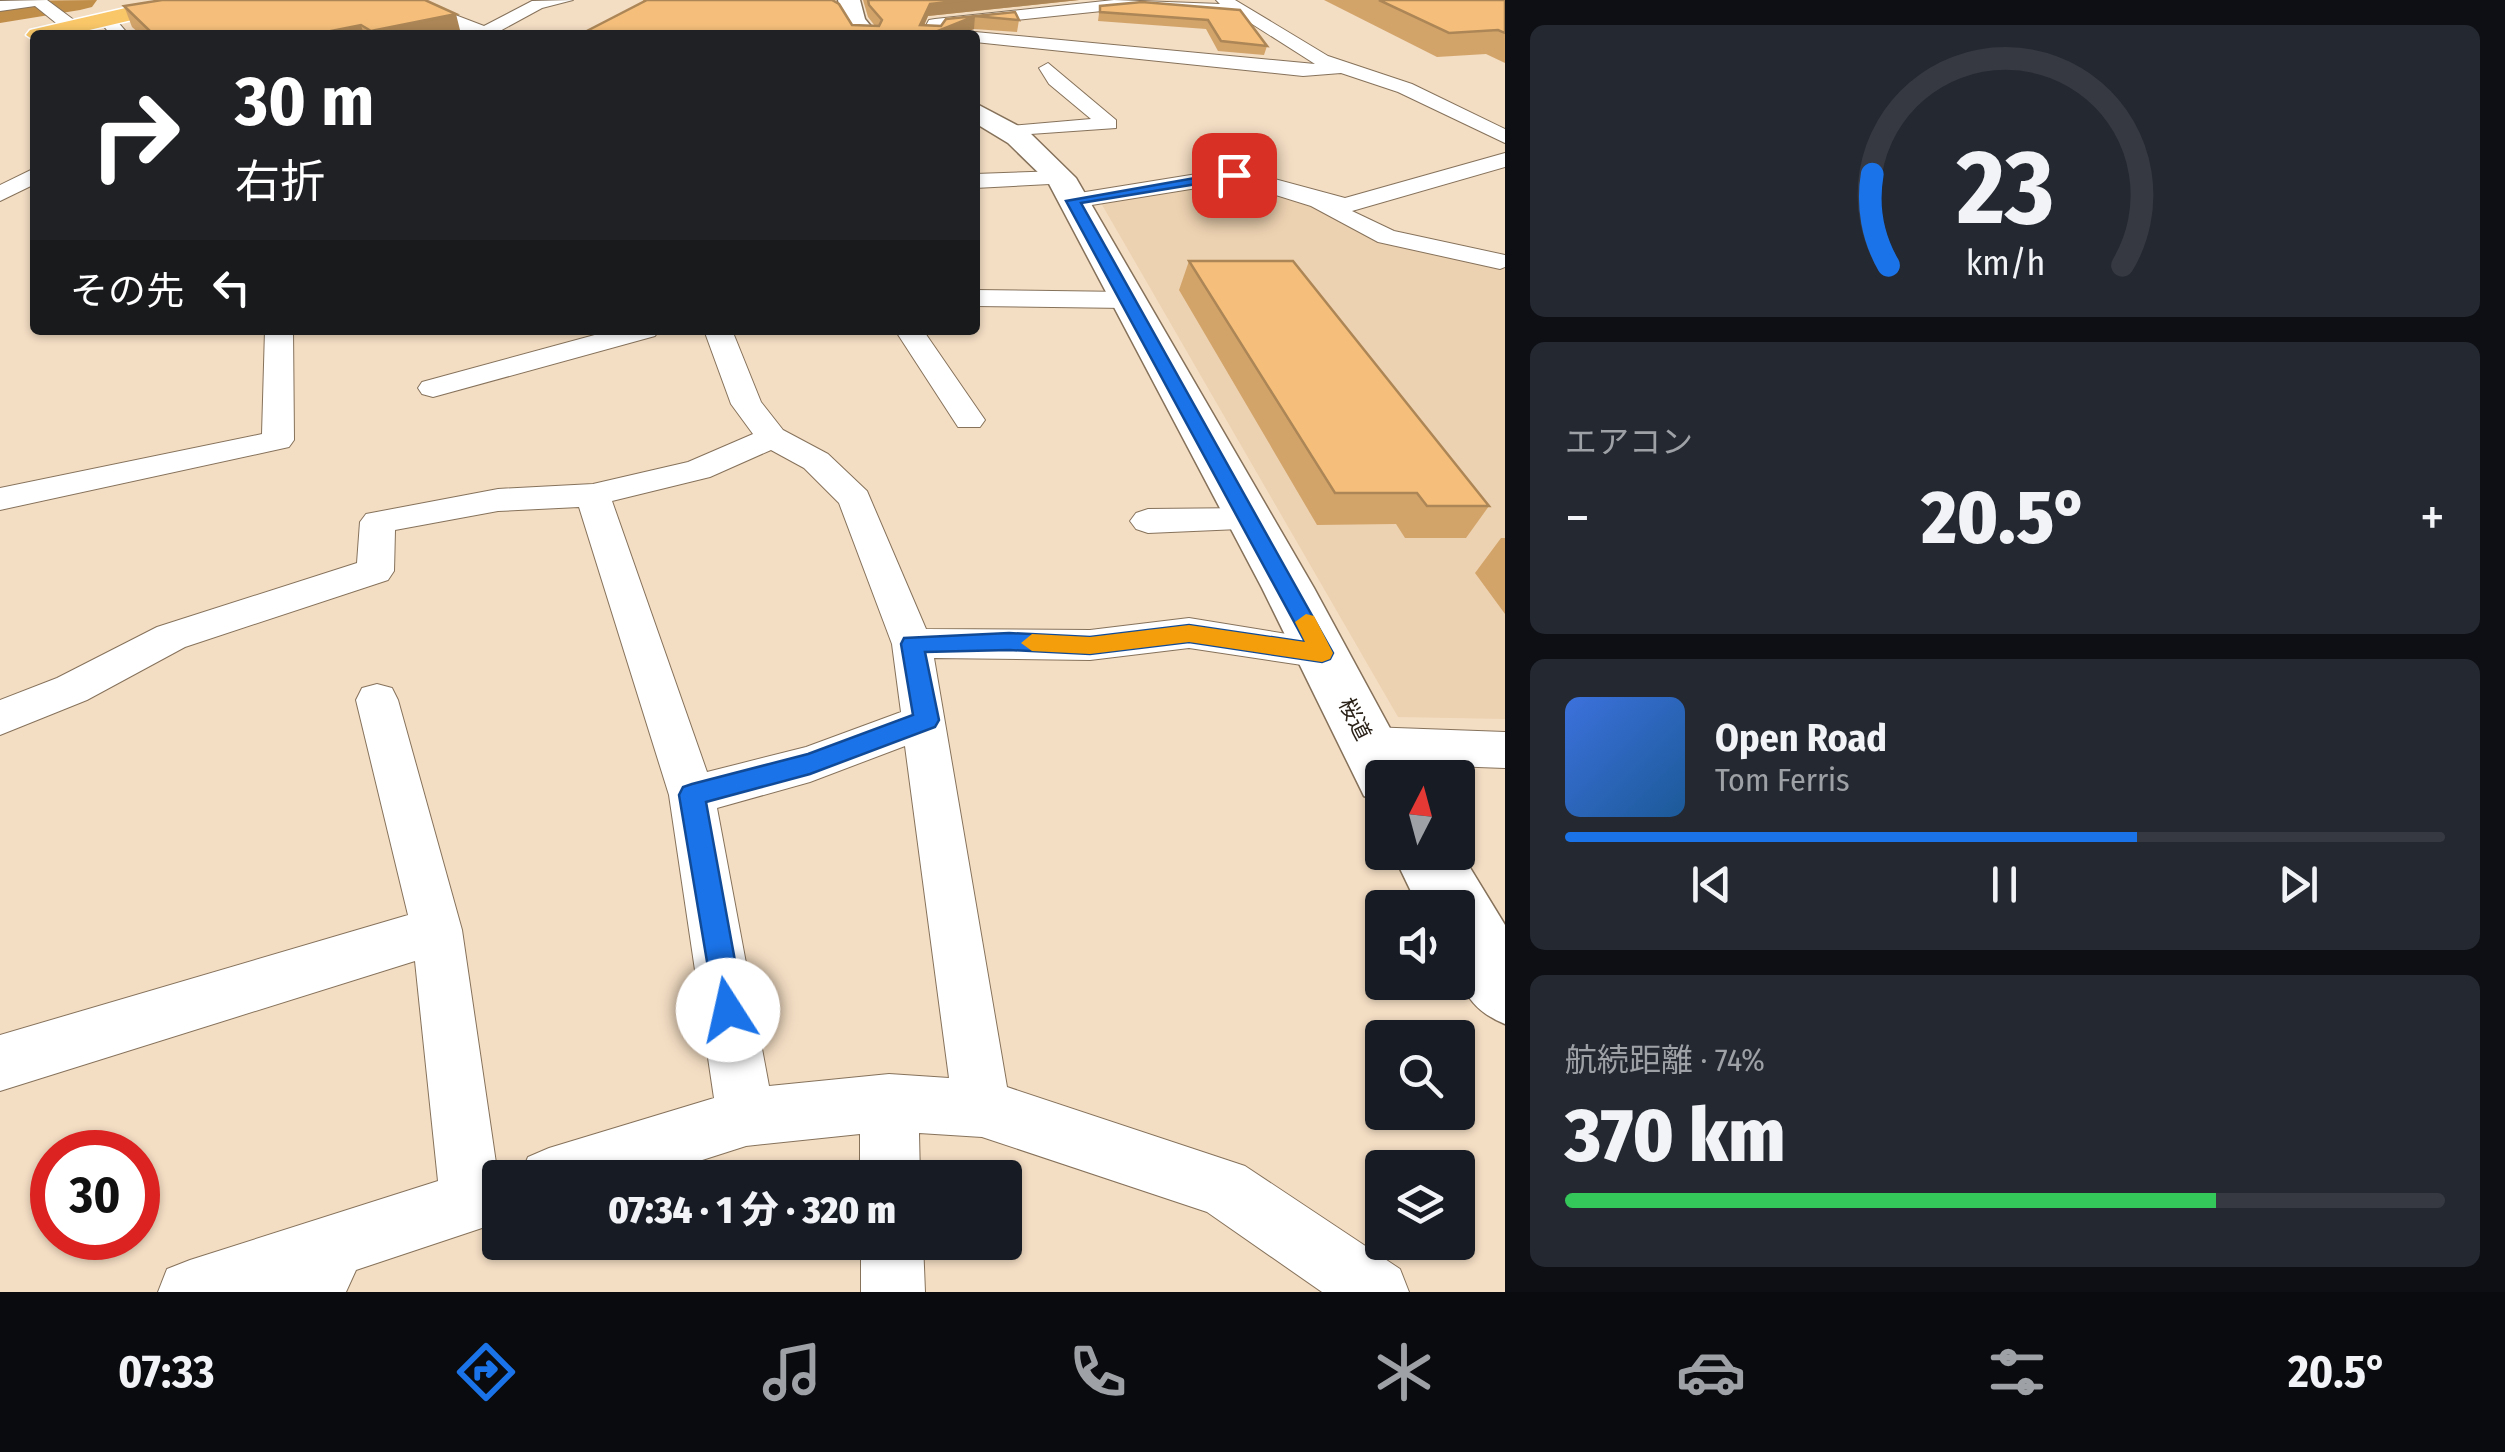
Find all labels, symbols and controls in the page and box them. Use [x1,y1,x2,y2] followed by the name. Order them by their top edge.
[235,60,374,144] text: 30 m
[70,70,200,200] icon: right
[1955,126,2054,251] text: 23
[1192,133,1277,218] pin
[1207,148,1262,203] icon: arrive
[235,155,325,209] text: 右折
[1965,242,2045,284] text: km/h
[204,260,259,315] icon: left
[70,268,184,314] text: その先
[1565,423,1693,461] text: エアコン
[1922,473,2088,563] text: 20.5°
[1565,485,1590,551] text: −
[2420,485,2445,551] text: +
[1333,693,1377,745] street label: 桜道
[1715,715,1887,761] text: Open Road
[1365,760,1475,870] north arrow
[1365,760,1475,1260] map controls
[1715,761,1850,799] text: Tom Ferris
[1684,857,1739,912] icon: previous
[1977,857,2032,912] icon: pause
[2271,857,2326,912] icon: next
[1365,890,1475,1000] button: sound
[676,958,780,1062] position arrow
[1365,1020,1475,1130] button: search
[1565,1041,1765,1079] text: 航続距離 · 74%
[1565,1091,1785,1181] text: 370 km
[30,1130,160,1260] speed limit sign: 30
[1365,1150,1475,1260] button: layers
[608,1187,896,1233] text: 07:34 · 1 分 · 320 m
[451,1337,521,1407] icon: directions
[757,1337,827,1407] icon: music
[1063,1337,1133,1407] icon: phone
[1369,1337,1439,1407] icon: climate
[1676,1337,1746,1407] icon: car
[1982,1337,2052,1407] icon: filters
[118,1345,215,1399] text: 07:33
[2288,1345,2387,1399] text: 20.5°

